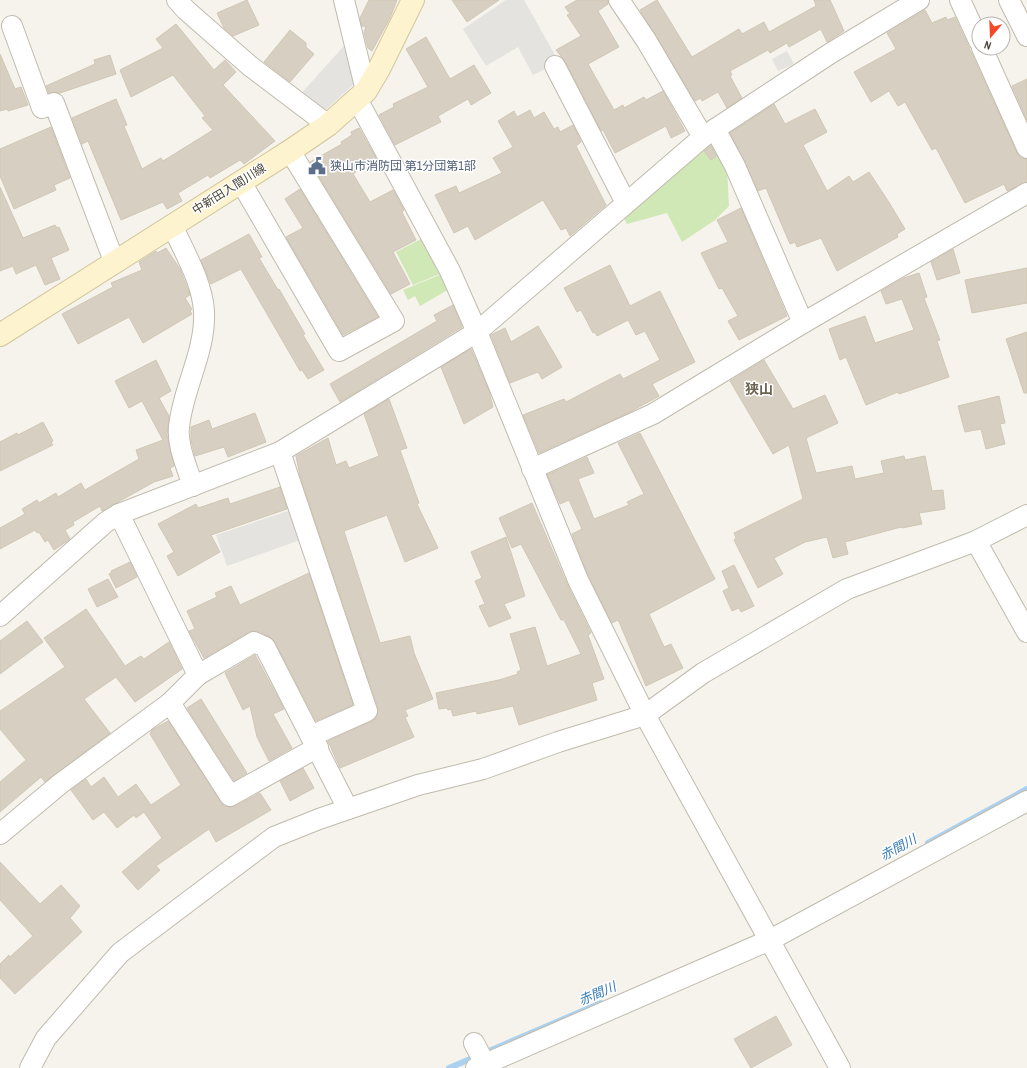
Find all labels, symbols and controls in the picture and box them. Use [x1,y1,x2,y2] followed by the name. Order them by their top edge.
[971,16,1011,56] north arrow
[982,38,993,53] text: N
[307,156,327,176] public building icon: 狭山市消防団 第1分団第1部
[330,158,476,174] place label: 狭山市消防団 第1分団第1部
[189,160,269,218] street label: 中新田入間川線
[745,380,773,398] district label: 狭山
[877,830,921,864] water label: 赤間川
[576,977,620,1009] water label: 赤間川

